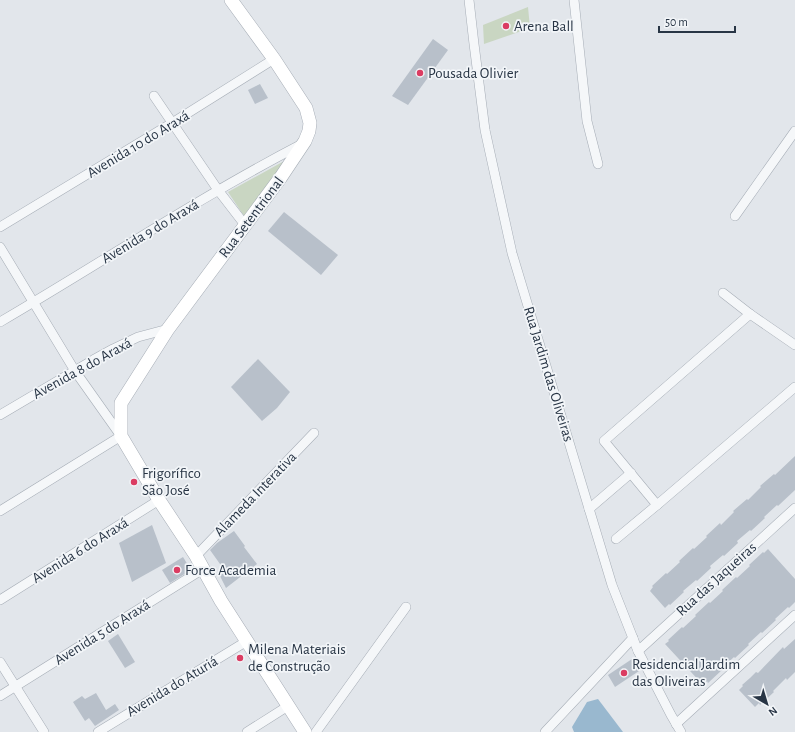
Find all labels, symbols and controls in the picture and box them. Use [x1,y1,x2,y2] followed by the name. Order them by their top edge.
[659,8,735,34] scale bar
[665,16,688,28] text: 50 m
[514,19,574,34] place label: Arena Ball
[501,21,511,31] marker: Arena Ball
[428,66,519,81] place label: Pousada Olivier
[415,68,425,78] marker: Pousada Olivier
[84,108,192,181] street label: Avenida 10 do Araxá
[216,174,287,260] street label: Rua Setentrional
[99,197,202,266] street label: Avenida 9 do Araxá
[521,305,576,443] street label: Rua Jardim das Oliveiras
[30,335,134,402] street label: Avenida 8 do Araxá
[211,449,299,540] street label: Alameda Interativa
[142,466,201,498] place label: Frigorífico São José
[129,477,139,487] marker: Frigorífico São José
[29,515,131,586] street label: Avenida 6 do Araxá
[673,540,759,619] street label: Rua das Jaqueiras
[185,563,276,578] place label: Force Academia
[172,565,182,575] marker: Force Academia
[52,597,153,668] street label: Avenida 5 do Araxá
[248,642,346,674] place label: Milena Materiais de Construção
[124,653,221,720] street label: Avenida do Aturiá
[235,653,245,663] marker: Milena Materiais de Construção
[632,657,740,689] place label: Residencial Jardim das Oliveiras
[619,668,629,678] marker: Residencial Jardim das Oliveiras
[747,684,787,724] north arrow
[766,705,779,718] text: N

